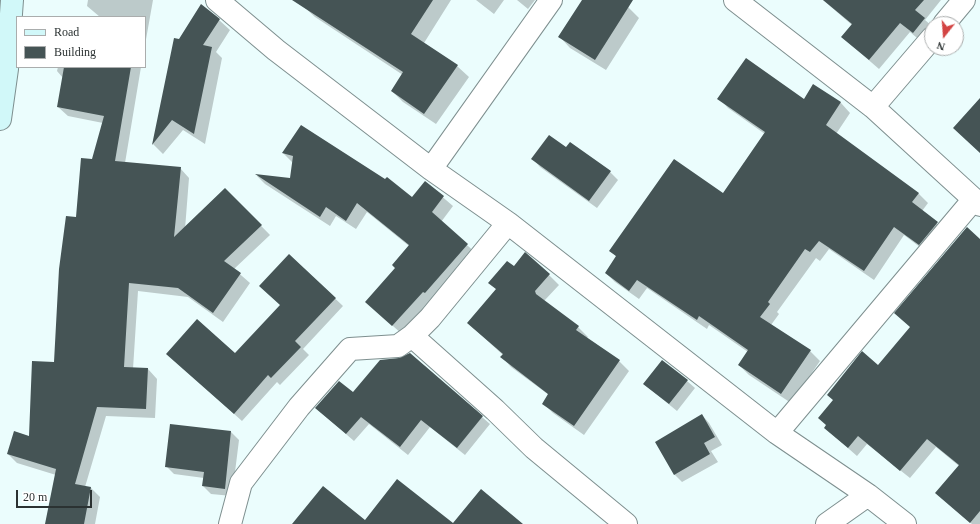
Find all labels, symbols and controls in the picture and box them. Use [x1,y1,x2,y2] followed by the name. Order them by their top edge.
[16,16,146,68] legend
[924,16,964,56] north arrow
[54,25,79,39] text: Road
[935,40,946,53] text: N
[54,45,96,59] text: Building
[18,482,94,508] scale bar
[23,490,47,504] text: 20 m

